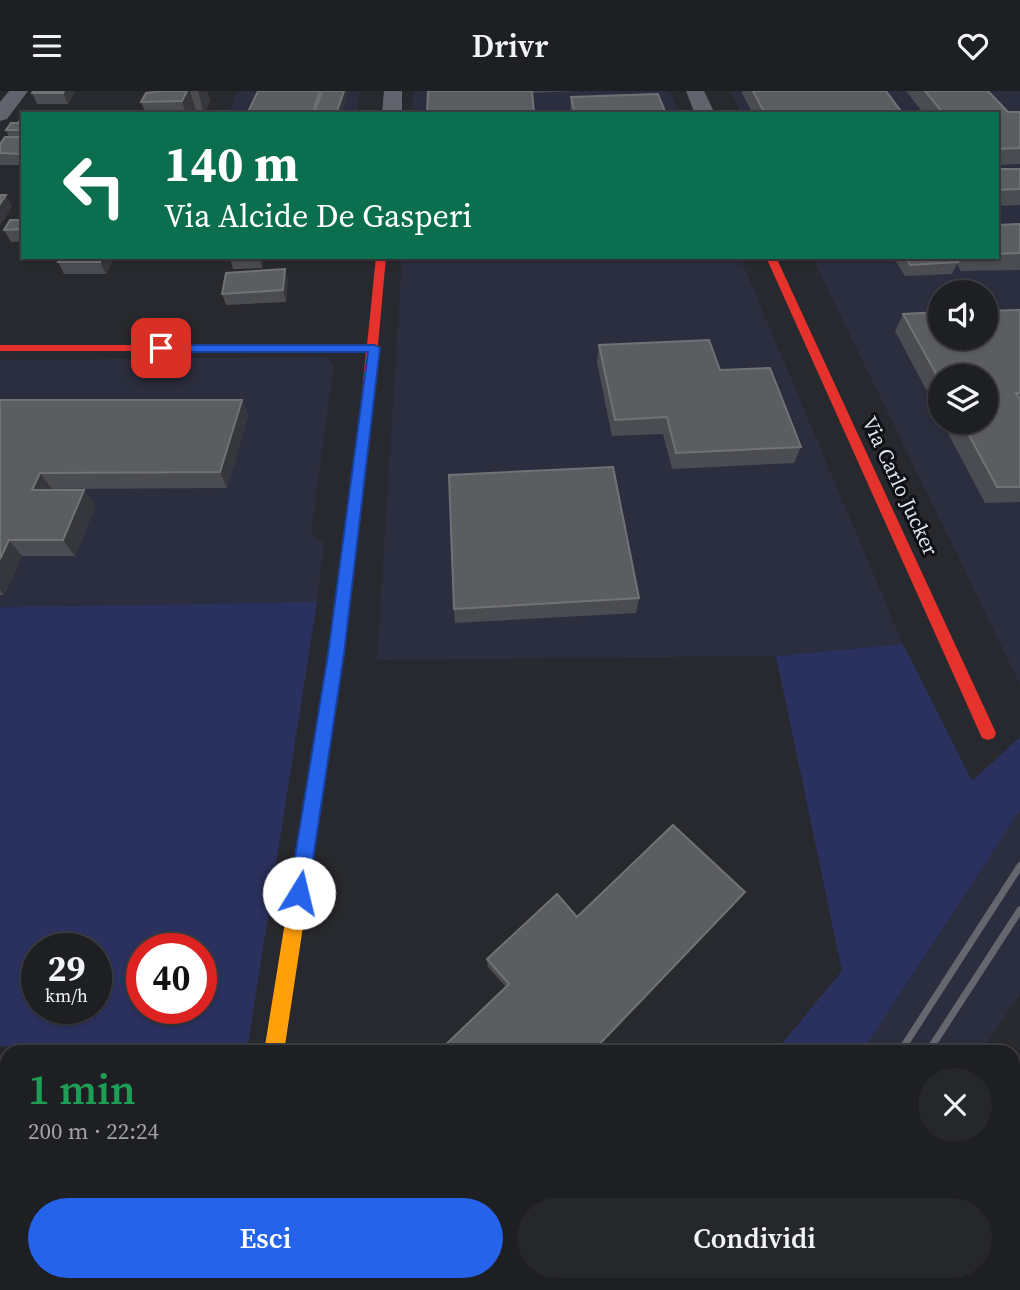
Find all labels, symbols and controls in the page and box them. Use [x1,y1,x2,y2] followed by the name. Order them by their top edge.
[472,24,548,68] text: Drivr
[28,27,66,65] icon: menu
[954,27,992,65] icon: heart
[164,130,299,197] text: 140 m
[49,140,140,231] icon: left
[164,194,472,238] text: Via Alcide De Gasperi
[928,280,998,434] map controls
[928,280,998,350] button: sound
[131,318,191,378] pin
[142,329,180,367] icon: arrive
[928,364,998,434] button: layers
[856,411,945,560] street label: Via Carlo Jucker
[262,856,336,930] position arrow
[126,933,217,1024] speed limit sign: 40
[48,945,85,993] text: 29
[45,983,88,1008] text: km/h
[28,1060,136,1118] text: 1 min
[918,1068,992,1142] button: close
[28,1115,159,1147] text: 200 m · 22:24
[28,1198,503,1278] button: Esci
[517,1198,992,1278] button: Condividi

